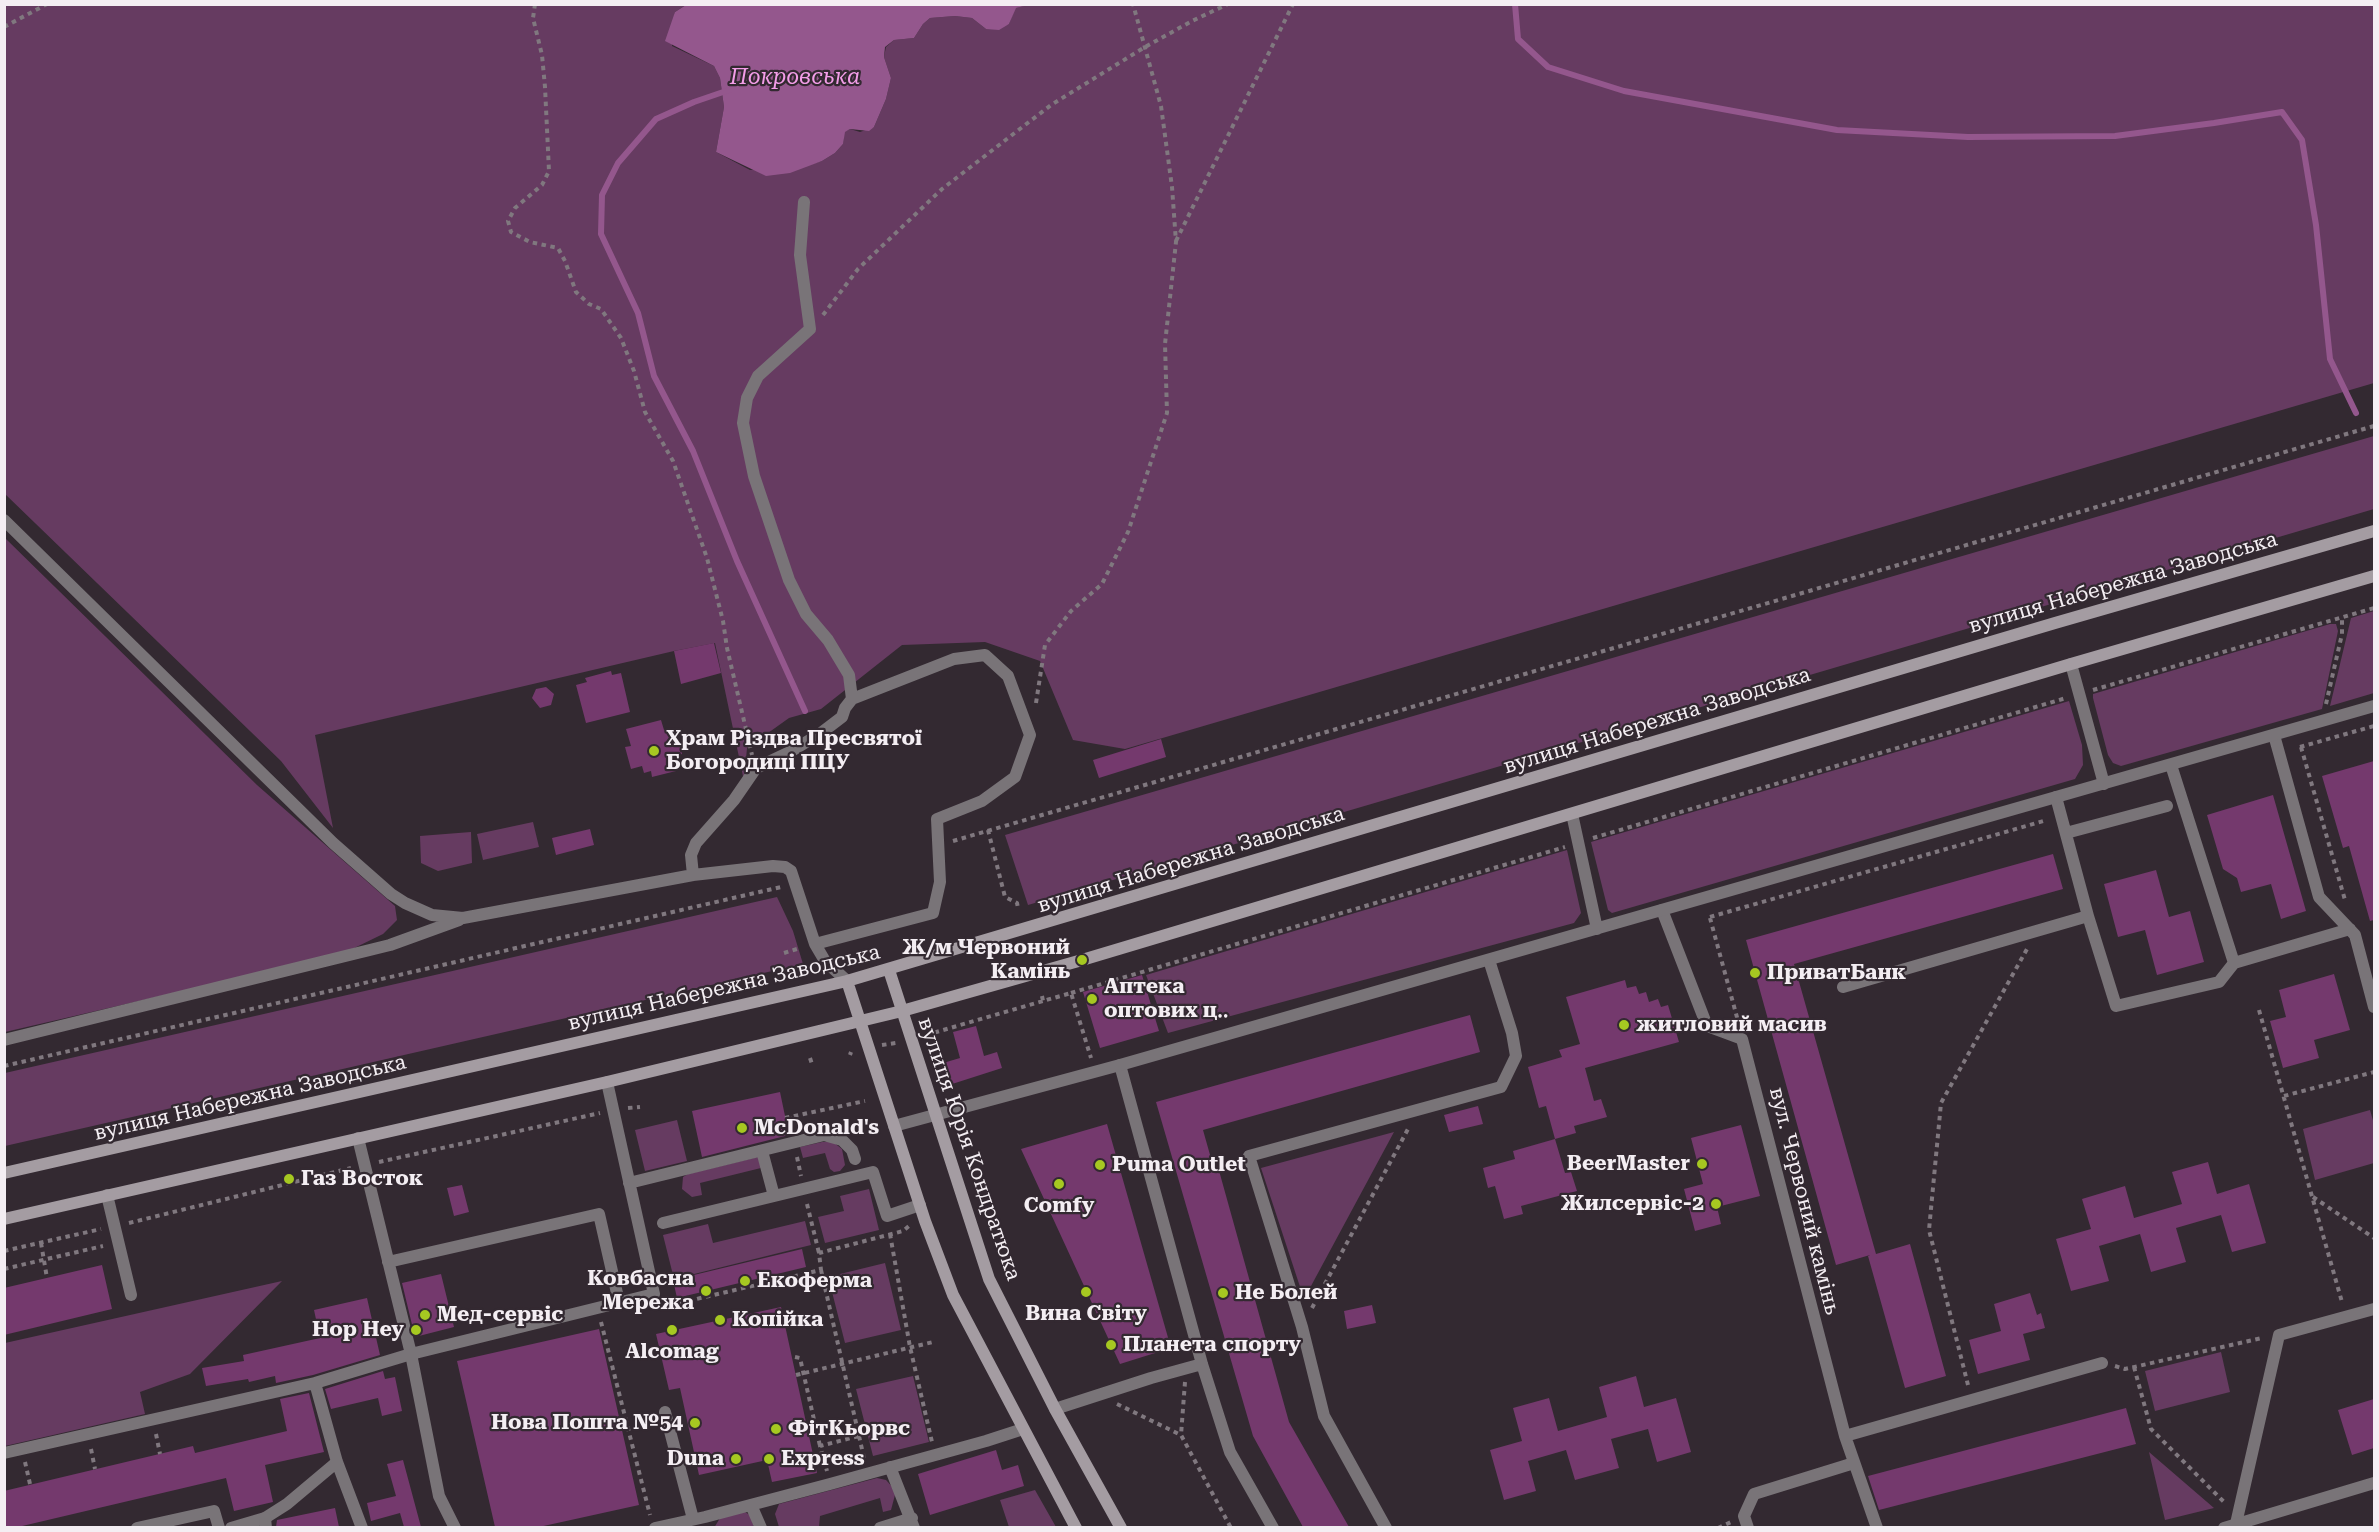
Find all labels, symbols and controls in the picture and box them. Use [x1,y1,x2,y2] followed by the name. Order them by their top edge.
[730,65,860,91] water label: Покровська
[1966,527,2280,639] street label: вулиця Набережна Заводська
[1500,662,1814,780] street label: вулиця Набережна Заводська
[666,726,922,776] place label: Храм Різдва Пресвятої Богородиці ПЦУ
[647,744,661,758] marker: Храм Різдва Пресвятої Богородиці ПЦУ
[1034,801,1348,919] street label: вулиця Набережна Заводська
[902,935,1070,985] place label: Ж/м Червоний Камінь
[565,940,883,1036] street label: вулиця Набережна Заводська
[1075,953,1089,967] marker: Ж/м Червоний Камінь
[1767,960,1906,986] place label: ПриватБанк
[1748,966,1762,980] marker: ПриватБанк
[1104,974,1229,1024] place label: Аптека оптових ц‥
[1085,992,1099,1006] marker: Аптека оптових ц‥
[1636,1012,1827,1038] place label: житловий масив
[912,1014,1026,1284] street label: вулиця Юрія Кондратюка
[1617,1018,1631,1032] marker: житловий масив
[91,1050,409,1146] street label: вулиця Набережна Заводська
[1764,1085,1844,1317] street label: вул. Червоний камінь
[754,1115,879,1141] place label: McDonald's
[735,1121,749,1135] marker: McDonald's
[1567,1151,1690,1177] place label: BeerMaster
[1112,1152,1246,1178] place label: Puma Outlet
[1695,1157,1709,1171] marker: BeerMaster
[1093,1158,1107,1172] marker: Puma Outlet
[301,1166,423,1192] place label: Газ Восток
[282,1172,296,1186] marker: Газ Восток
[1052,1177,1066,1191] marker: Comfy
[1561,1191,1704,1217] place label: Жилсервіс-2
[1024,1193,1094,1219] place label: Comfy
[1709,1197,1723,1211] marker: Жилсервіс-2
[587,1266,694,1316] place label: Ковбасна Мережа
[757,1268,872,1294] place label: Екоферма
[738,1274,752,1288] marker: Екоферма
[1235,1280,1338,1306] place label: Не Болей
[699,1284,713,1298] marker: Ковбасна Мережа
[1079,1285,1093,1299] marker: Вина Світу
[1216,1286,1230,1300] marker: Не Болей
[1025,1301,1147,1327] place label: Вина Світу
[437,1302,563,1328] place label: Мед-сервіс
[732,1307,823,1333] place label: Копійка
[418,1308,432,1322] marker: Мед-сервіс
[713,1313,727,1327] marker: Копійка
[312,1317,404,1343] place label: Hop Hey
[409,1323,423,1337] marker: Hop Hey
[665,1323,679,1337] marker: Alcomag
[1123,1332,1301,1358] place label: Планета спорту
[1104,1338,1118,1352] marker: Планета спорту
[625,1339,719,1365] place label: Alcomag
[491,1410,683,1436] place label: Нова Пошта №54
[688,1416,702,1430] marker: Нова Пошта №54
[788,1416,910,1442] place label: ФiтКьорвс
[769,1422,783,1436] marker: ФiтКьорвс
[667,1446,724,1472] place label: Duna
[781,1446,865,1472] place label: Express
[729,1452,743,1466] marker: Duna
[762,1452,776,1466] marker: Express

